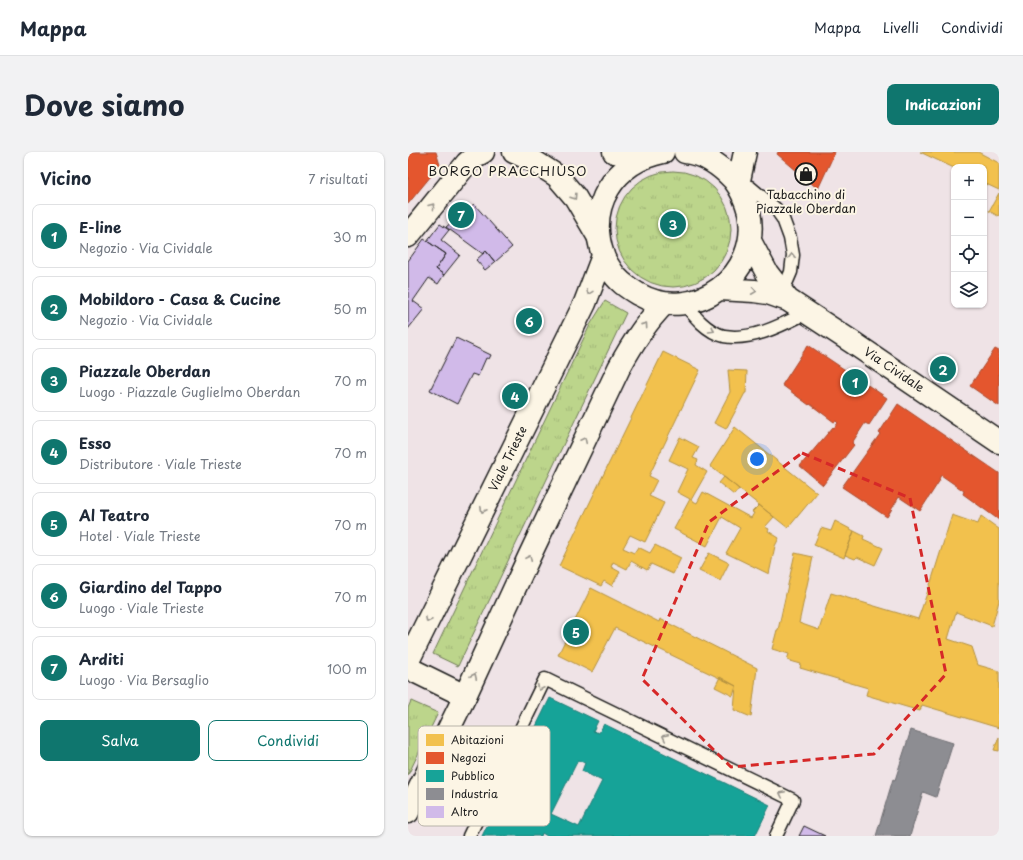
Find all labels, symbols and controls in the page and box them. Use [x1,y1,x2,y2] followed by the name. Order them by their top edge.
[20,14,87,42] text: Mappa
[814,17,861,38] text: Mappa
[883,17,919,38] text: Livelli
[941,17,1003,38] text: Condividi
[24,83,185,126] text: Dove siamo
[887,84,999,125] button: Indicazioni
[429,161,587,180] district label: BORGO PRACCHIUSO
[793,161,819,187] shop icon: Tabacchino di Piazzale Oberdan
[951,164,987,308] map controls
[951,164,987,200] button: +
[40,165,91,191] text: Vicino
[308,169,368,188] text: 7 risultati
[756,185,856,217] place label: Tabacchino di Piazzale Oberdan
[569,192,576,199] one-way arrow
[448,200,474,230] pin: 7
[951,200,987,236] button: −
[428,203,435,210] one-way arrow
[660,209,686,239] pin: 3
[79,215,121,238] text: E-line
[51,227,57,246] text: 1
[333,227,367,246] text: 30 m
[951,236,987,272] button: locate
[79,238,213,257] text: Negozio · Via Cividale
[788,253,797,259] one-way arrow
[951,272,987,308] button: layers
[751,286,757,295] one-way arrow
[79,287,281,310] text: Mobildoro - Casa & Cucine
[585,289,593,296] one-way arrow
[49,299,59,318] text: 2
[333,299,367,318] text: 50 m
[516,306,542,336] pin: 6
[79,310,213,329] text: Negozio · Via Cividale
[640,323,647,330] one-way arrow
[708,325,715,332] one-way arrow
[861,342,929,396] street label: Via Cividale
[930,354,956,384] pin: 2
[79,359,211,382] text: Piazzale Oberdan
[842,367,868,397] pin: 1
[50,371,58,390] text: 3
[334,371,367,390] text: 70 m
[502,381,528,411] pin: 4
[79,382,301,401] text: Luogo · Piazzale Guglielmo Oberdan
[483,423,531,494] street label: Viale Trieste
[79,431,111,454] text: Esso
[579,437,587,445] one-way arrow
[50,443,58,462] text: 4
[334,443,367,462] text: 70 m
[747,449,767,469] your location
[79,454,242,473] text: Distributore · Viale Trieste
[79,503,149,526] text: Al Teatro
[480,505,488,513] one-way arrow
[50,515,58,534] text: 5
[334,515,367,534] text: 70 m
[79,526,200,545] text: Hotel · Viale Trieste
[524,554,532,561] one-way arrow
[79,575,222,598] text: Giardino del Tappo
[49,587,59,606] text: 6
[334,587,367,606] text: 70 m
[79,598,204,617] text: Luogo · Viale Trieste
[425,616,433,624] one-way arrow
[563,617,589,647] pin: 5
[79,647,124,670] text: Arditi
[50,659,58,678] text: 7
[327,659,367,678] text: 100 m
[79,670,209,689] text: Luogo · Via Bersaglio
[469,673,477,680] one-way arrow
[537,684,545,691] one-way arrow
[40,720,200,761] button: Salva
[208,720,368,761] button: Condividi
[418,726,550,826] legend
[451,731,504,748] text: Abitazioni
[662,734,669,742] one-way arrow
[451,749,486,766] text: Negozi
[451,767,495,784] text: Pubblico
[451,785,498,802] text: Industria
[779,791,786,799] one-way arrow
[451,803,478,820] text: Altro

